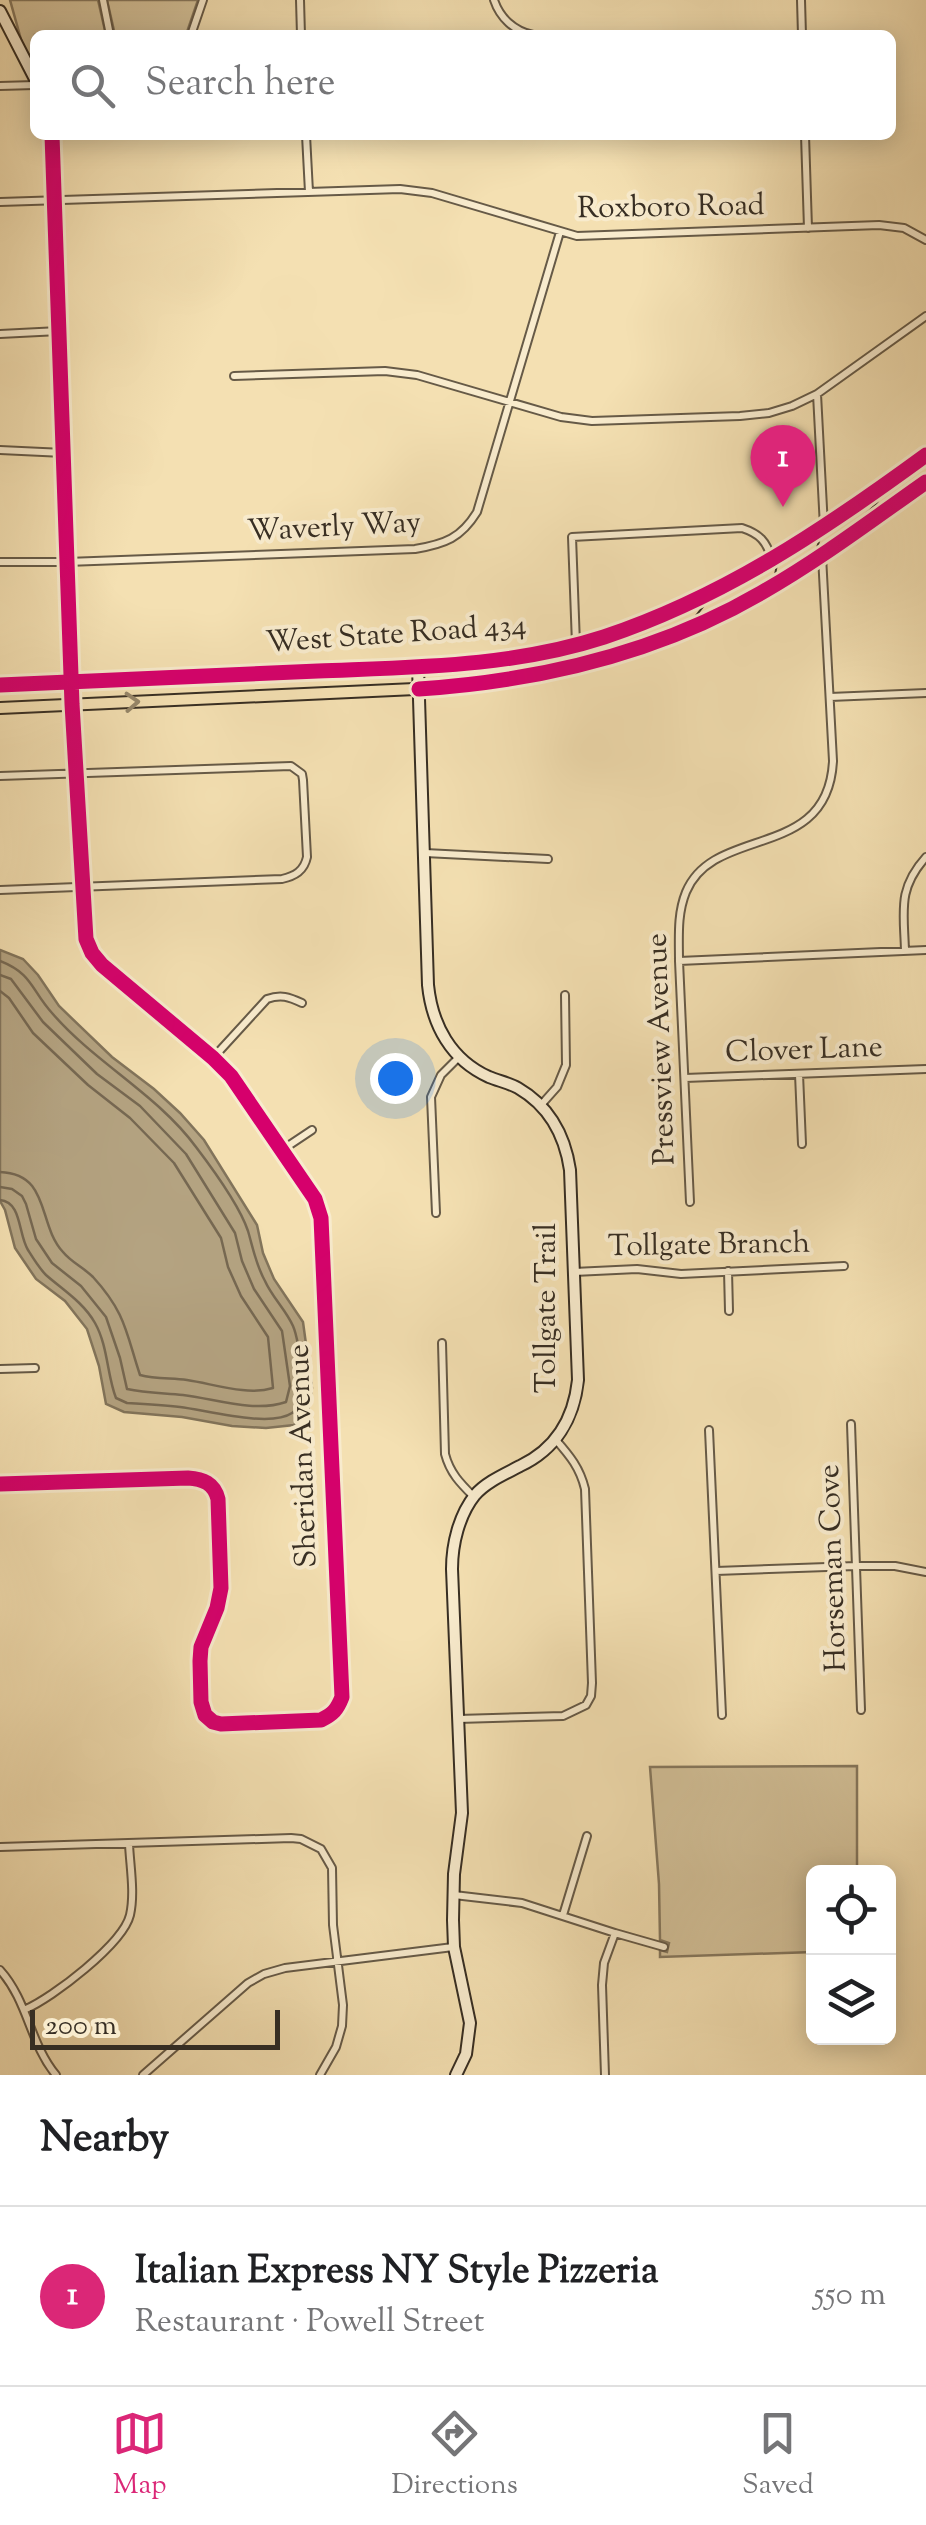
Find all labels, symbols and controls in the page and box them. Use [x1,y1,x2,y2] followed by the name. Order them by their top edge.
[30,30,896,140] search box
[65,58,120,113] icon: search
[145,58,336,112] text: Search here
[577,185,765,231] street label: Roxboro Road
[750,424,816,507] pin: 1
[246,502,422,554] street label: Waverly Way
[264,604,528,666] street label: West State Road 434
[125,691,141,712] one-way arrow
[636,932,688,1166] street label: Pressview Avenue
[725,1027,883,1075] street label: Clover Lane
[370,1053,421,1104] your location
[526,1223,569,1393] street label: Tollgate Trail
[607,1223,811,1269] street label: Tollgate Branch
[279,1343,329,1569] street label: Sheridan Avenue
[809,1464,859,1672] street label: Horseman Cove
[806,1865,896,2045] map controls
[806,1865,896,1955] button: locate
[806,1955,896,2045] button: layers
[30,2005,280,2050] scale bar
[45,2007,117,2047] text: 200 m
[40,2110,169,2170] text: Nearby
[135,2246,658,2300] text: Italian Express NY Style Pizzeria
[67,2273,78,2319] text: 1
[814,2273,886,2319] text: 550 m
[135,2300,485,2346] text: Restaurant · Powell Street
[112,2406,167,2506] tab: Map
[391,2406,518,2506] tab: Directions
[742,2406,814,2506] tab: Saved

